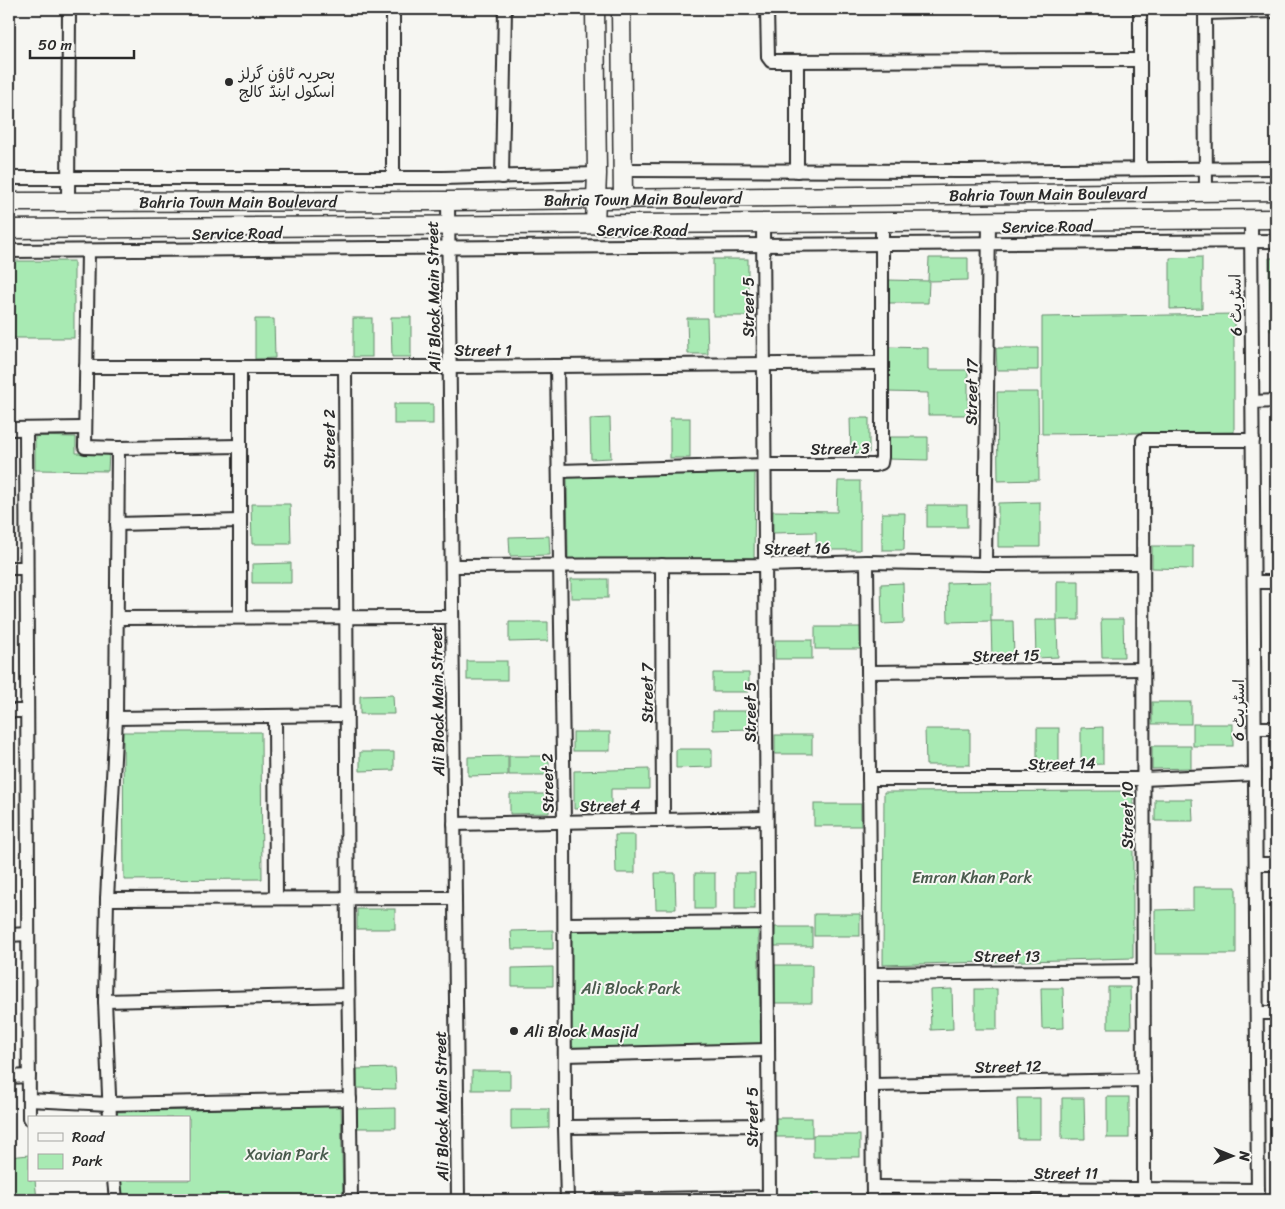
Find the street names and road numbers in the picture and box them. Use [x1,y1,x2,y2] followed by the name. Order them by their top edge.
[949,179,1149,210] street label: Bahria Town Main Boulevard
[544,183,744,215] street label: Bahria Town Main Boulevard
[139,187,339,217] street label: Bahria Town Main Boulevard
[1001,211,1094,242] street label: Service Road
[597,216,689,245] street label: Service Road
[191,218,284,249] street label: Service Road
[418,221,449,372] street label: Ali Block Main Street
[1220,274,1251,336] street label: اسٹریٹ 6
[734,277,763,337] street label: Street 5
[454,336,512,365] street label: Street 1
[956,358,987,426] street label: Street 17
[315,409,344,469] street label: Street 2
[810,433,870,464] street label: Street 3
[763,533,831,564] street label: Street 16
[422,626,453,777] street label: Ali Block Main Street
[972,640,1040,671] street label: Street 15
[633,662,662,723] street label: Street 7
[1224,679,1253,741] street label: اسٹریٹ 6
[736,682,765,742] street label: Street 5
[1028,748,1096,779] street label: Street 14
[532,753,563,813] street label: Street 2
[1113,781,1142,849] street label: Street 10
[579,790,641,821] street label: Street 4
[974,942,1040,971] street label: Street 13
[426,1031,457,1182] street label: Ali Block Main Street
[974,1051,1042,1082] street label: Street 12
[738,1087,767,1147] street label: Street 5
[1034,1159,1098,1188] street label: Street 11

